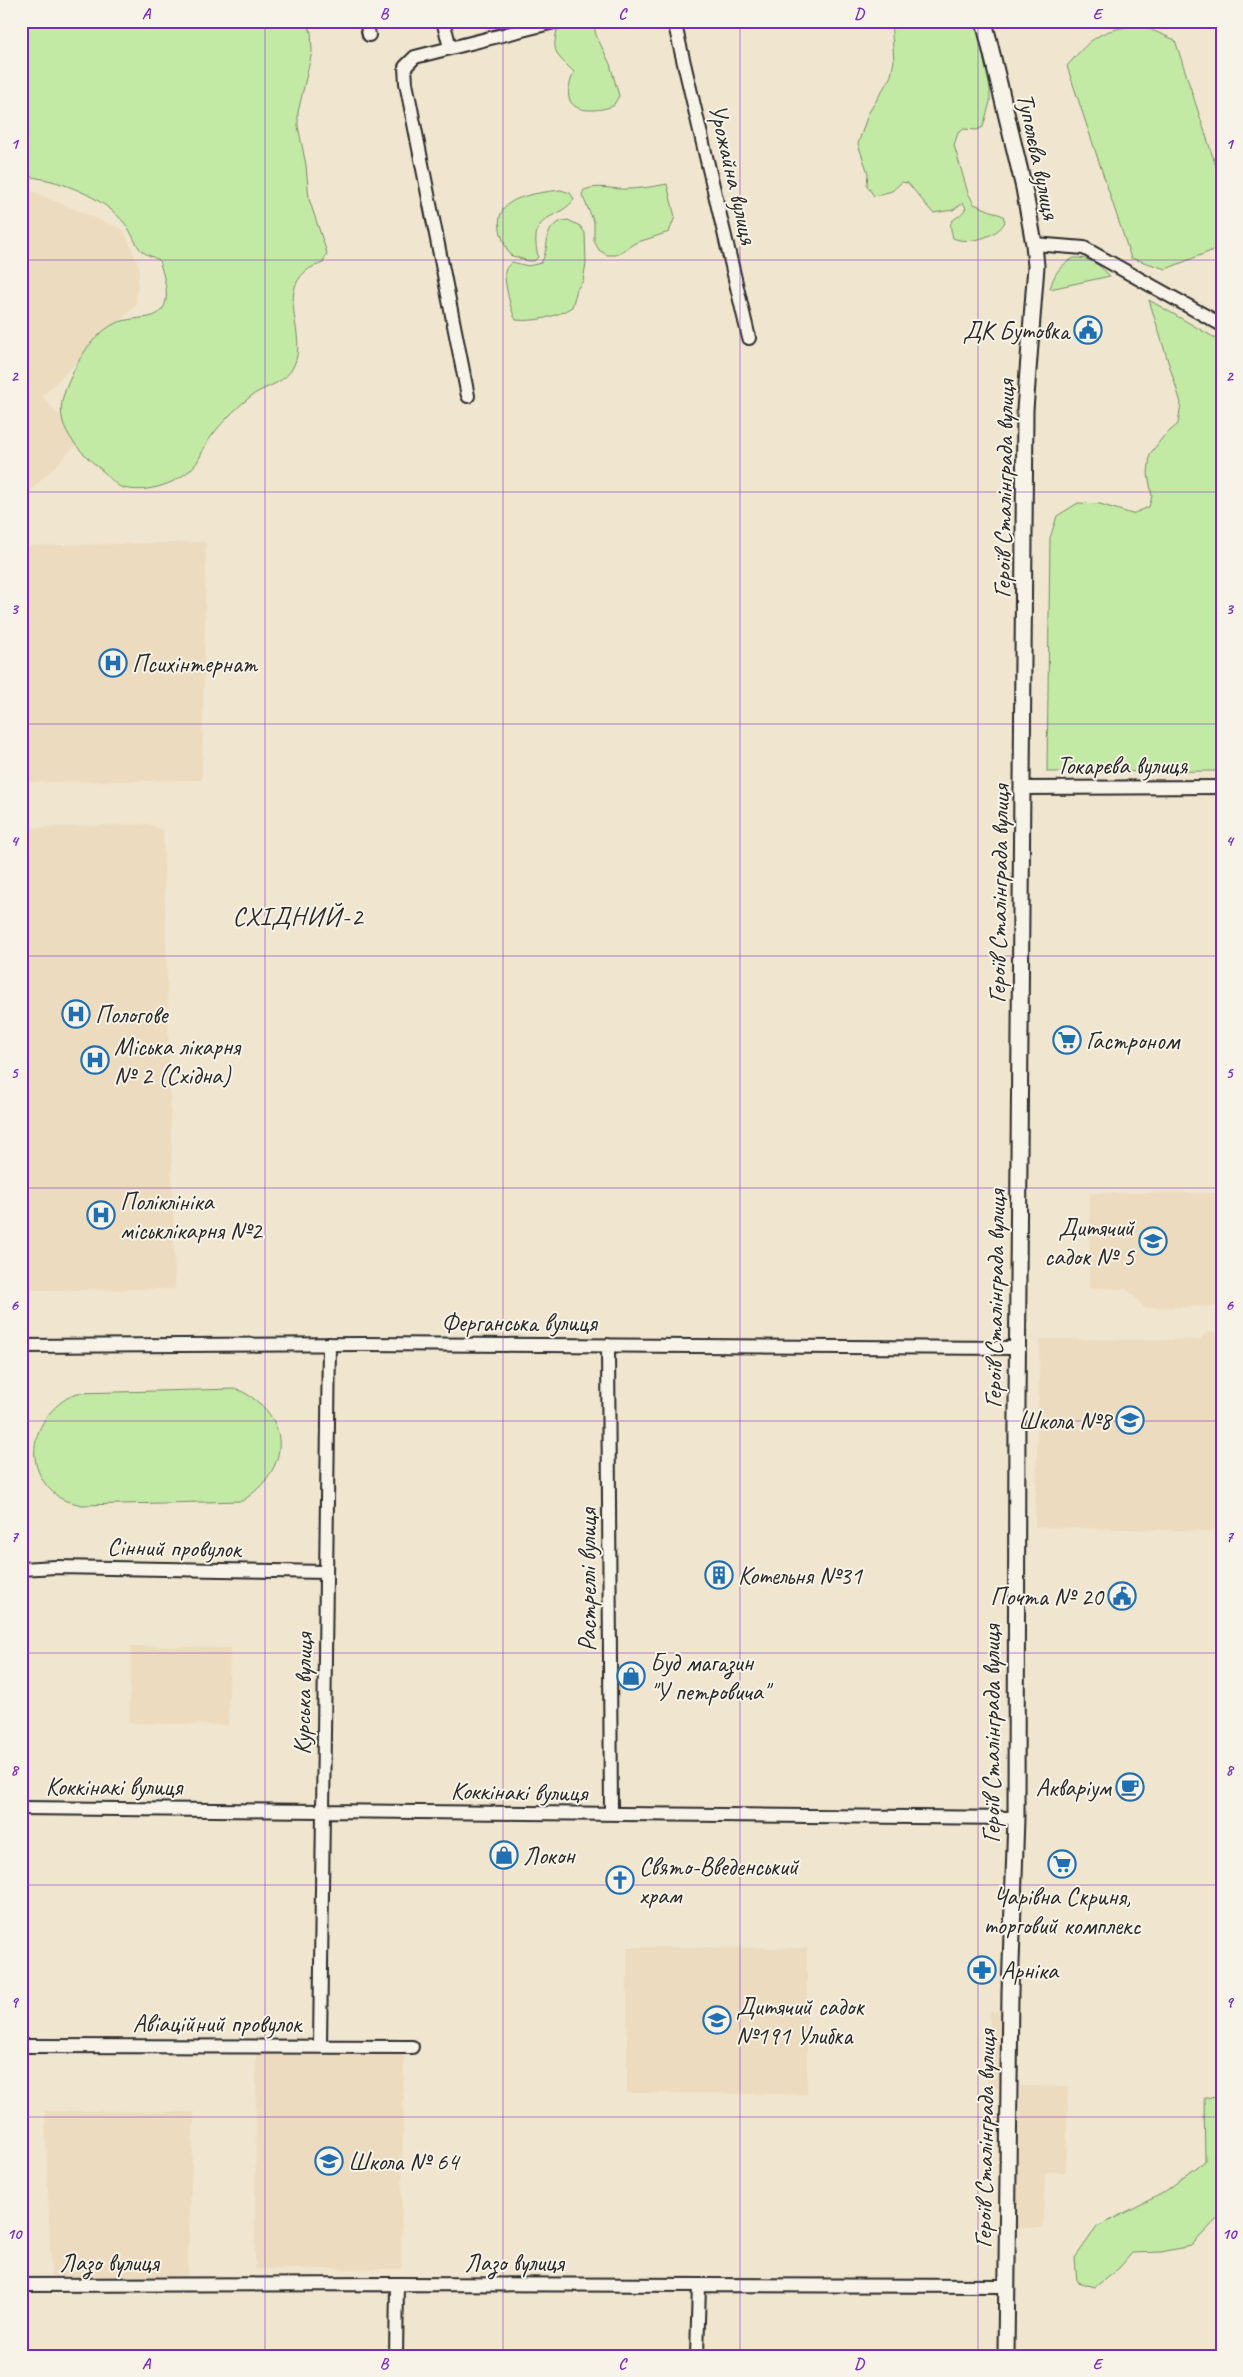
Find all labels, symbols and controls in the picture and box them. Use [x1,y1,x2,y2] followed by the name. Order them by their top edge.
[142,4,152,24] text: A
[380,4,390,24] text: B
[618,4,628,24] text: C
[854,4,865,24] text: D
[1093,4,1104,24] text: E
[1009,90,1067,223] street label: Туполєва вулиця
[701,101,765,248] street label: Урожайна вулиця
[10,134,19,154] text: 1
[1225,134,1234,154] text: 1
[963,315,1072,347] place label: ДК Бутовка
[1073,315,1103,345] public building icon: ДК Бутовка
[10,366,19,386] text: 2
[1225,366,1234,386] text: 2
[986,377,1022,598] street label: Героїв Сталінграда вулиця
[10,599,19,619] text: 3
[1225,599,1234,619] text: 3
[98,648,128,678] hospital icon: Психінтернат
[132,648,259,680] place label: Психінтернат
[1057,750,1188,782] street label: Токарєва вулиця
[981,782,1017,1003] street label: Героїв Сталінграда вулиця
[10,831,19,851] text: 4
[1225,831,1234,851] text: 4
[233,900,365,933] district label: СХІДНИЙ-2
[61,999,91,1029] hospital icon: Пологове
[95,999,169,1031] place label: Пологове
[1052,1025,1082,1055] supermarket icon: Гастроном
[1086,1025,1181,1057] place label: Гастроном
[114,1031,242,1092] place label: Міська лікарня № 2 (Східна)
[80,1045,110,1075] hospital icon: Міська лікарня № 2 (Східна)
[11,1063,20,1083] text: 5
[1226,1063,1235,1083] text: 5
[120,1186,263,1247] place label: Поліклініка міськлікарня №2
[977,1187,1013,1408] street label: Героїв Сталінграда вулиця
[86,1200,116,1230] hospital icon: Поліклініка міськлікарня №2
[1044,1212,1136,1273] place label: Дитячий садок № 5
[1138,1226,1168,1256] school or university icon: Дитячий садок № 5
[10,1295,19,1315] text: 6
[1225,1295,1234,1315] text: 6
[441,1307,599,1339] street label: Ферганська вулиця
[1018,1405,1114,1437] place label: Школа №8
[1115,1405,1145,1435] school or university icon: Школа №8
[572,1506,604,1652] street label: Растреллі вулиця
[10,1527,19,1547] text: 7
[1225,1527,1234,1547] text: 7
[107,1531,243,1565] street label: Сінний провулок
[704,1560,734,1590] building icon: Котельня №31
[738,1560,864,1592] place label: Котельня №31
[990,1581,1105,1613] place label: Почта № 20
[1107,1581,1137,1611] public building icon: Почта № 20
[976,1623,1008,1843] street label: Героїв Сталінграда вулиця
[286,1631,320,1755] street label: Курська вулиця
[650,1647,774,1708] place label: Буд магазин "У петровича"
[616,1661,646,1691] shop icon: Буд магазин "У петровича"
[10,1760,19,1780] text: 8
[1225,1760,1234,1780] text: 8
[46,1771,185,1803] street label: Коккінакі вулиця
[1036,1772,1112,1804] place label: Акваріум
[1115,1772,1145,1802] cafe icon: Акваріум
[451,1775,590,1809] street label: Коккінакі вулиця
[489,1840,519,1870] shop icon: Локон
[523,1840,576,1872] place label: Локон
[1047,1849,1077,1879] supermarket icon: Чарівна Скриня, торговий комплекс
[639,1851,800,1912] place label: Свято-Введенський храм
[605,1865,635,1895] church icon: Свято-Введенський храм
[983,1881,1141,1942] place label: Чарівна Скриня, торговий комплекс
[967,1955,997,1985] pharmacy icon: Арніка
[1001,1955,1060,1987] place label: Арніка
[736,1991,865,2052] place label: Дитячий садок №191 Улибка
[10,1992,19,2012] text: 9
[1225,1992,1234,2012] text: 9
[702,2005,732,2035] school or university icon: Дитячий садок №191 Улибка
[133,2008,303,2040] street label: Авіаційний провулок
[967,2027,1003,2248] street label: Героїв Сталінграда вулиця
[314,2146,344,2176] school or university icon: Школа № 64
[348,2146,461,2178] place label: Школа № 64
[7,2224,23,2244] text: 10
[1222,2224,1238,2244] text: 10
[60,2247,161,2280] street label: Лазо вулиця
[465,2247,566,2280] street label: Лазо вулиця
[142,2354,152,2374] text: A
[380,2354,390,2374] text: B
[618,2354,628,2374] text: C
[854,2354,865,2374] text: D
[1093,2354,1104,2374] text: E

